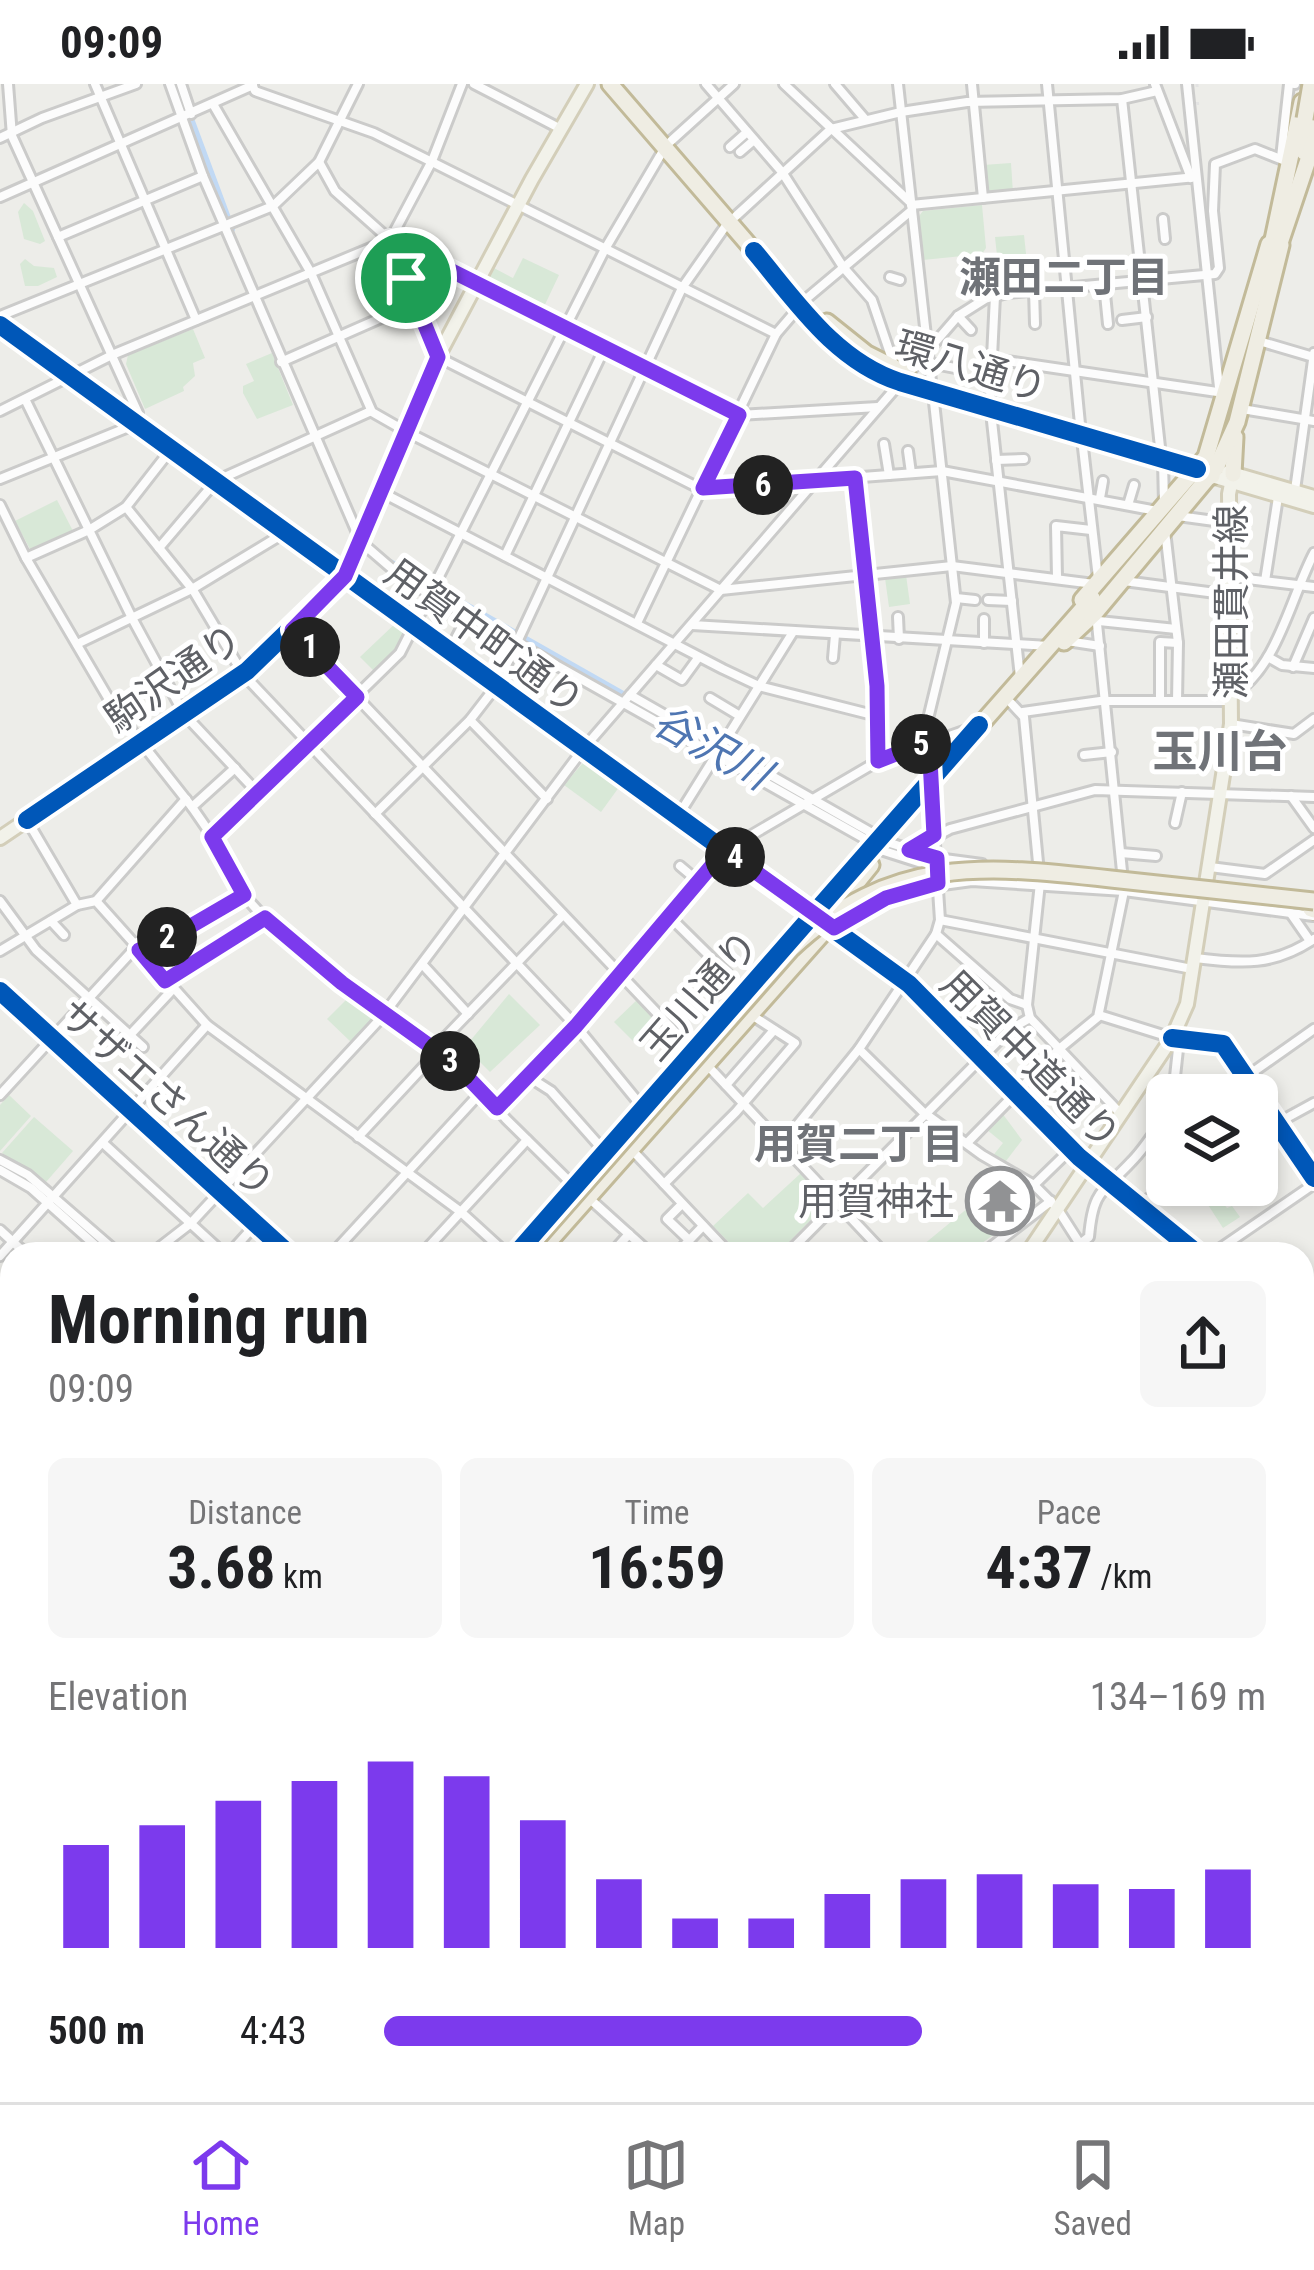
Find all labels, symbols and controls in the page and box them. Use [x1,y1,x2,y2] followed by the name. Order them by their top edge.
[60,16,163,69] text: 09:09
[355,227,457,329] pin
[373,245,439,311] icon: arrive
[959,253,1169,302] district label: 瀬田二丁目
[889,322,1052,412] street label: 環八通り
[733,455,793,515] pin: 6
[755,465,771,504] text: 6
[1209,504,1255,700] street label: 瀬田貫井線
[376,549,593,724] street label: 用賀中町通り
[96,615,251,742] street label: 駒沢通り
[280,617,340,677] pin: 1
[302,627,318,666] text: 1
[645,695,782,801] water label: 谷沢川
[891,714,951,774] pin: 5
[913,724,929,763] text: 5
[1152,725,1288,778] district label: 玉川台
[705,827,765,887] pin: 4
[727,837,743,876] text: 4
[137,907,197,967] pin: 2
[159,917,175,956] text: 2
[631,922,768,1070] street label: 玉川通り
[931,961,1129,1159] street label: 用賀中道通り
[49,990,283,1207] street label: サザエさん通り
[420,1031,480,1091] pin: 3
[442,1041,458,1080] text: 3
[1146,1074,1278,1206] map controls
[1146,1074,1278,1206] button: layers
[754,1120,964,1169] district label: 用賀二丁目
[965,1166,1035,1236] temple icon: 用賀神社
[798,1179,954,1225] place label: 用賀神社
[1140,1281,1266,1407] button: share
[48,1282,370,1359] text: Morning run
[48,1366,134,1412] text: 09:09
[188,1493,302,1532] text: Distance
[624,1493,690,1532] text: Time
[1037,1493,1101,1532] text: Pace
[167,1532,276,1603] text: 3.68
[588,1532,726,1603] text: 16:59
[986,1532,1093,1603] text: 4:37
[276,1557,323,1596] text: km
[1093,1557,1152,1596] text: /km
[48,1674,188,1720] text: Elevation
[1090,1674,1266,1720] text: 134–169 m
[48,2008,145,2054] text: 500 m
[240,2008,307,2054] text: 4:43
[182,2132,259,2243] tab: Home
[623,2132,689,2243] tab: Map
[1054,2132,1132,2243] tab: Saved

